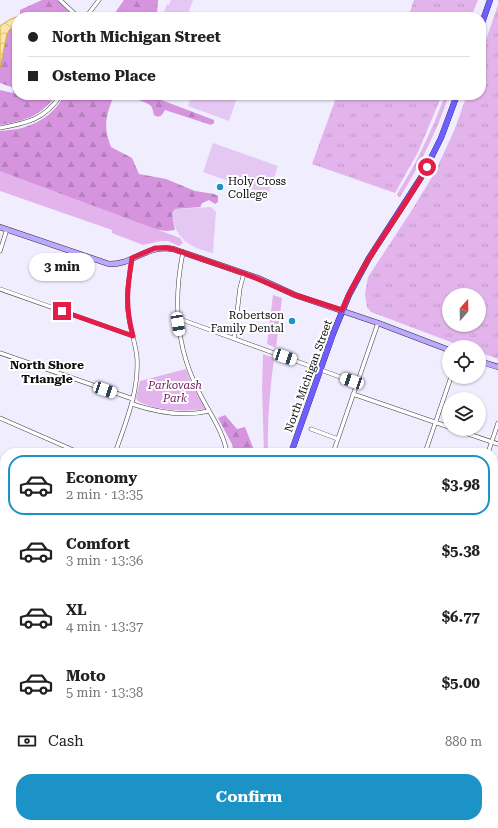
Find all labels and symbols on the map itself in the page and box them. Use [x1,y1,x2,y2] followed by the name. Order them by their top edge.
[418,158,436,176] route start
[228,175,286,201] place label: Holy Cross College
[215,182,225,192] marker: Holy Cross College
[29,253,95,281] callout: 3 min
[442,288,486,332] north arrow
[53,302,71,320] route end
[211,309,285,335] place label: Robertson Family Dental
[170,311,186,337] car
[287,316,297,326] marker: Robertson Family Dental
[282,318,335,434] street label: North Michigan Street
[272,347,298,367] car
[10,358,84,386] district label: North Shore Triangle
[339,371,365,391] car
[147,379,202,405] park label: Parkovash Park
[92,380,118,400] car

